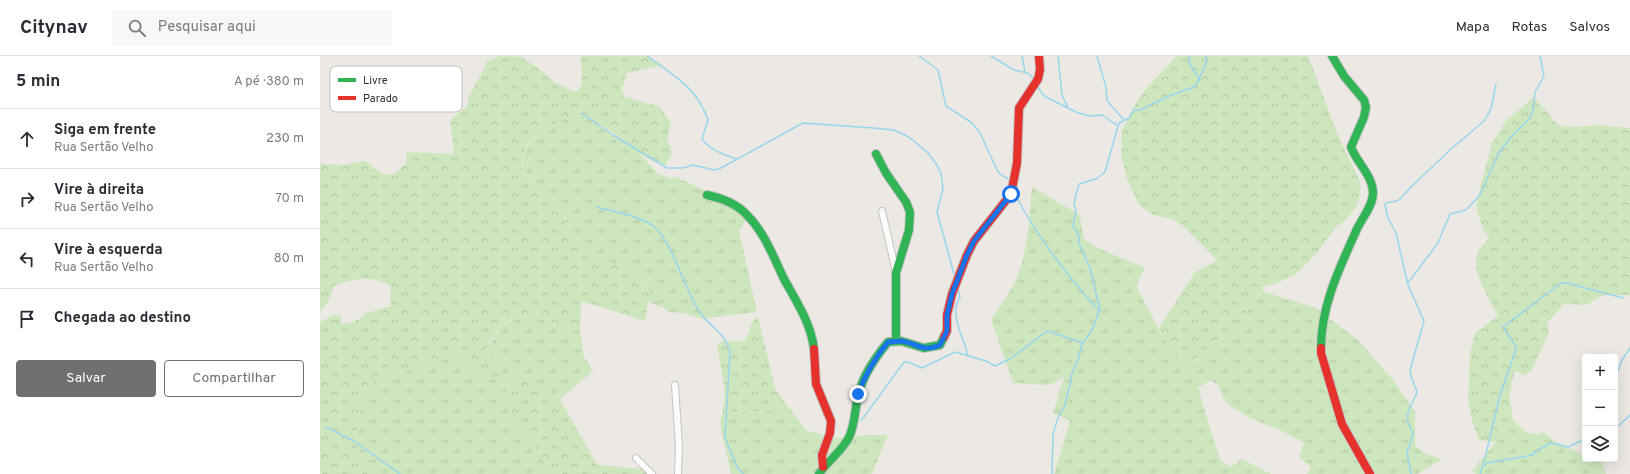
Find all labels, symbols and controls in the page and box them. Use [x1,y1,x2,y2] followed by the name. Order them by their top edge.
[112,10,392,46] search box
[20,16,88,40] text: Citynav
[126,17,148,39] icon: search
[158,18,256,37] text: Pesquisar aqui
[1456,19,1490,36] text: Mapa
[1512,19,1547,36] text: Rotas
[1569,19,1610,36] text: Salvos
[330,66,462,112] legend
[16,71,60,93] text: 5 min
[234,74,304,90] text: A pé · 380 m
[363,74,388,88] text: Livre
[363,92,398,106] text: Parado
[54,121,156,140] text: Siga em frente
[16,128,38,150] icon: ahead
[266,131,304,147] text: 230 m
[54,140,154,156] text: Rua Sertão Velho
[54,181,144,200] text: Vire à direita
[1002,185,1020,203] route start
[16,188,38,210] icon: right
[275,191,304,207] text: 70 m
[54,200,154,216] text: Rua Sertão Velho
[54,241,163,260] text: Vire à esquerda
[16,248,38,270] icon: left
[274,251,304,267] text: 80 m
[54,260,154,276] text: Rua Sertão Velho
[16,308,38,330] icon: arrive
[54,309,191,328] text: Chegada ao destino
[1582,354,1618,462] map controls
[1582,354,1618,390] button: +
[16,360,156,397] button: Salvar
[164,360,304,397] button: Compartilhar
[849,385,867,403] route end
[1582,390,1618,426] button: −
[1582,426,1618,462] button: layers

